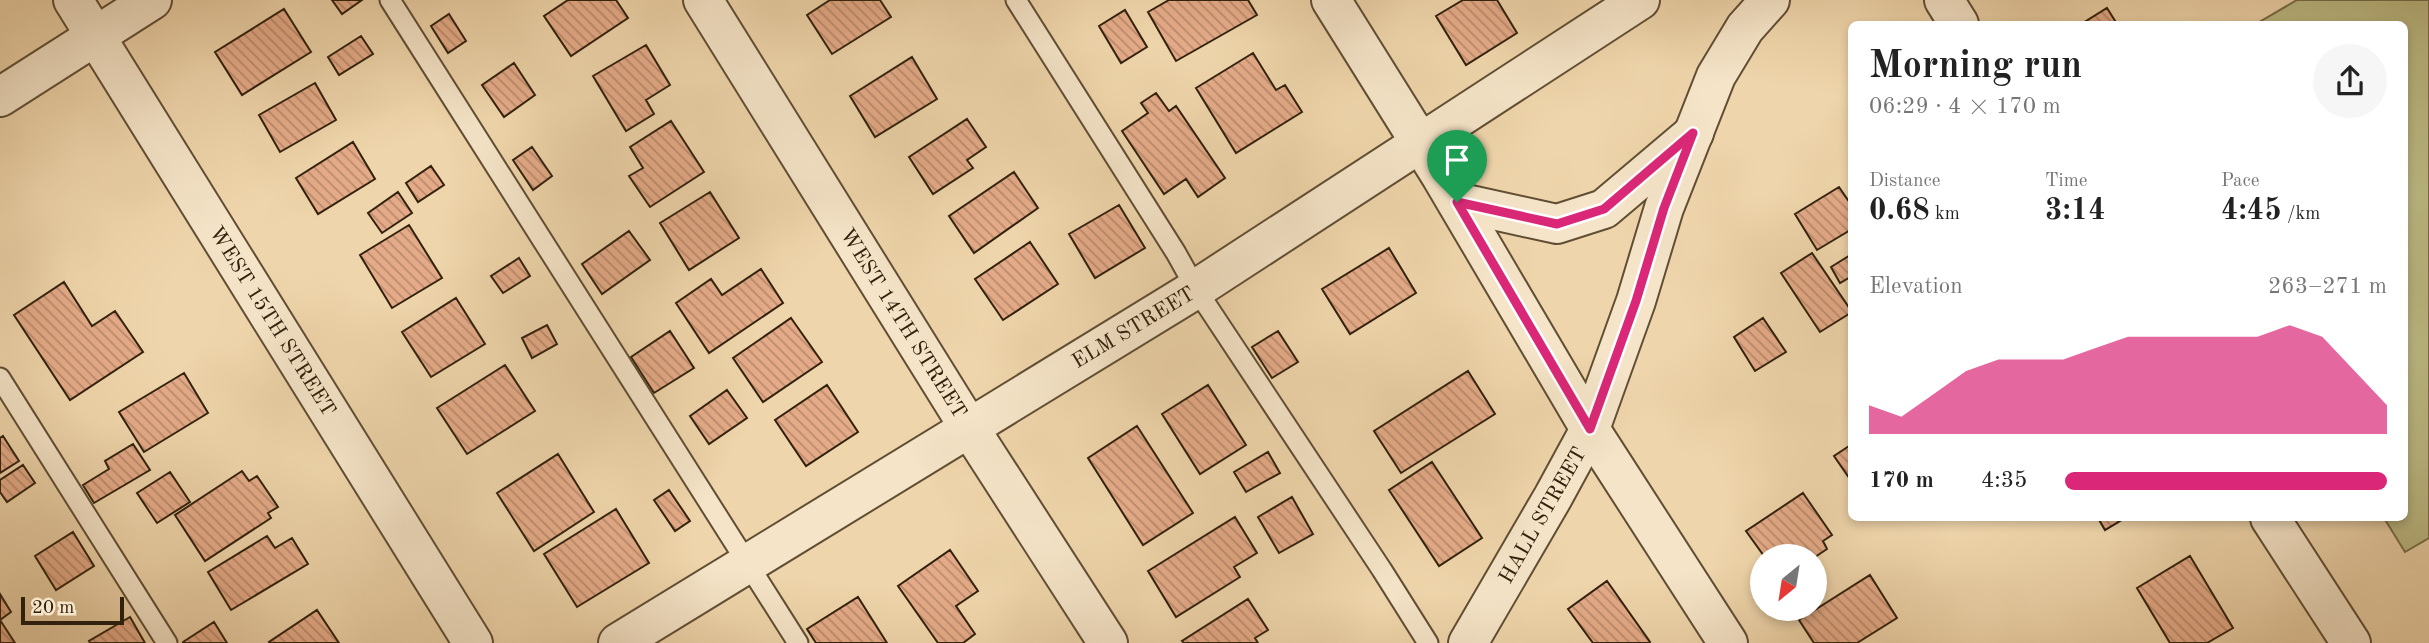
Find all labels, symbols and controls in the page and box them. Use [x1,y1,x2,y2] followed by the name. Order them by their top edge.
[2313,44,2387,118] button: share
[1869,48,2082,86] text: Morning run
[1869,95,2061,118] text: 06:29 · 4 × 170 m
[1427,130,1487,202] pin
[1438,141,1476,179] icon: arrive
[1869,172,1941,191] text: Distance
[2045,172,2088,191] text: Time
[2221,172,2260,191] text: Pace
[1869,196,1930,226] text: 0.68
[2045,196,2106,226] text: 3:14
[2221,196,2282,226] text: 4:45
[1930,205,1960,224] text: km
[2282,205,2320,224] text: /km
[205,223,339,420] street label: WEST 15TH STREET
[836,225,970,422] street label: WEST 14TH STREET
[1869,275,1963,298] text: Elevation
[2268,275,2387,298] text: 263–271 m
[1069,283,1199,373] street label: ELM STREET
[1496,444,1591,588] street label: HALL STREET
[1869,469,1934,492] text: 170 m
[1981,469,2027,492] text: 4:35
[1750,544,1827,621] north arrow
[1750,544,1827,621] map controls
[21,594,124,626] scale bar
[32,599,74,618] text: 20 m

